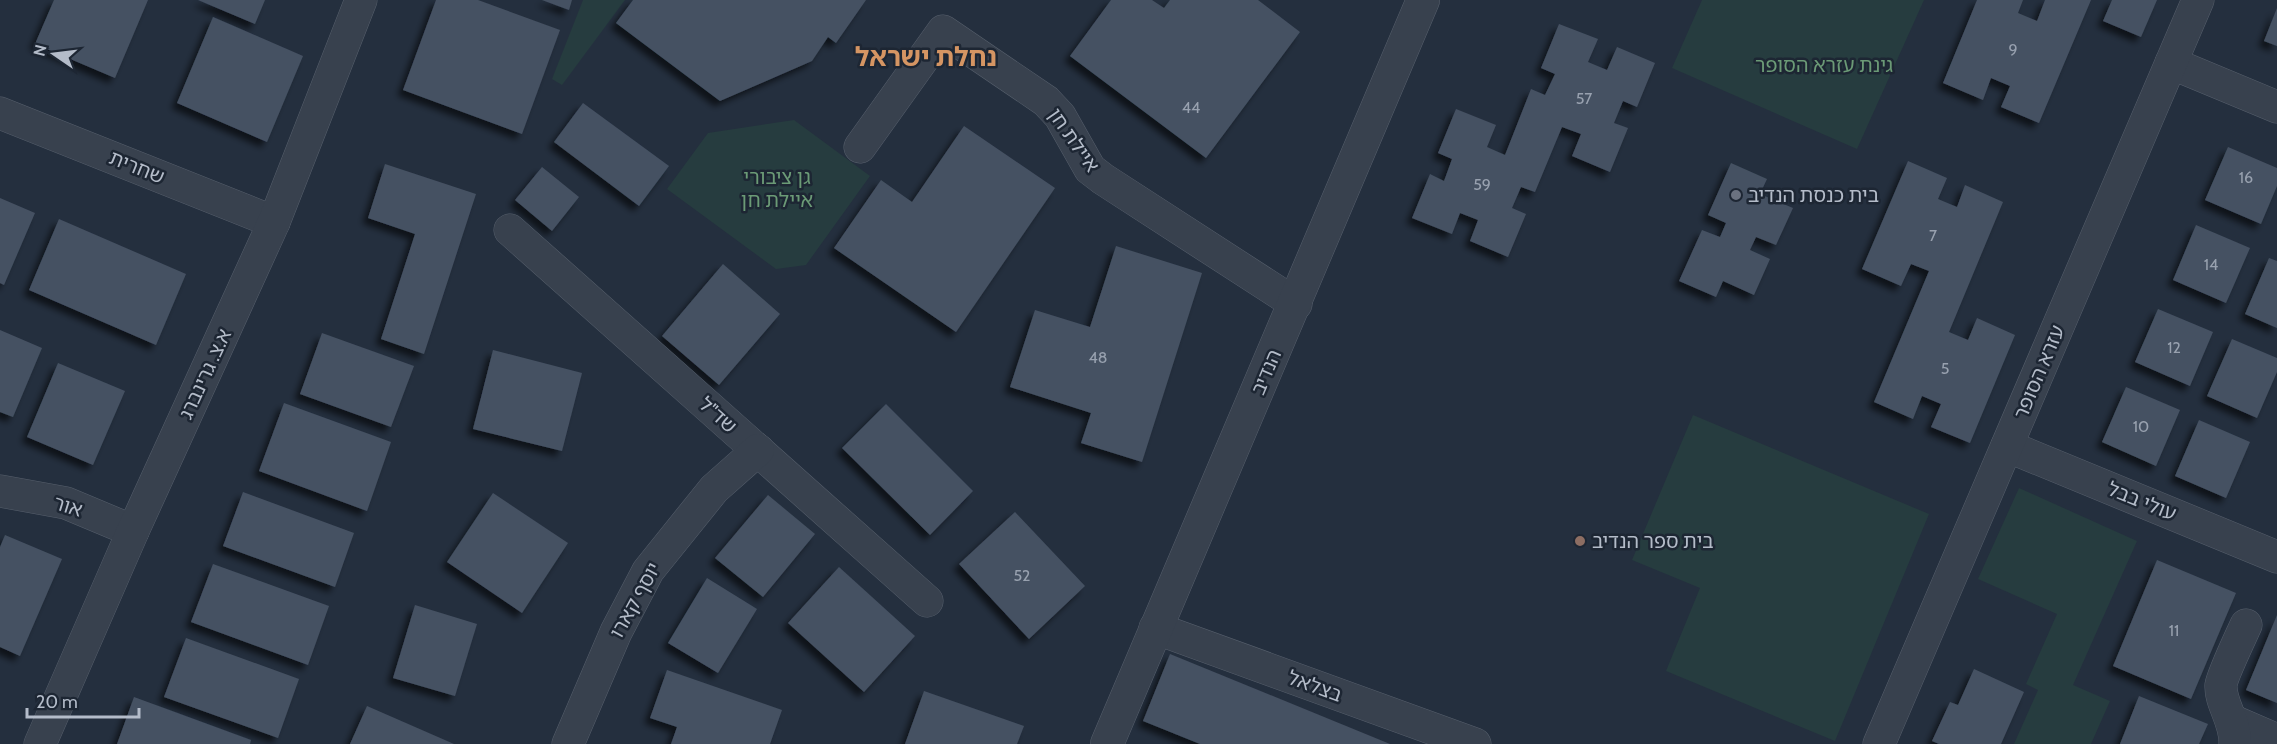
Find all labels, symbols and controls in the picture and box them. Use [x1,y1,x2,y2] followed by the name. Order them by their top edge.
[24,24,84,84] north arrow
[2008,40,2018,59] house number: 9
[855,41,997,73] district label: נחלת ישראל
[29,43,51,58] text: N
[1755,53,1894,77] park label: גינת עזרא הסופר
[1576,89,1592,108] house number: 57
[1182,98,1200,117] house number: 44
[1043,103,1105,177] street label: איילת חן
[106,145,168,189] street label: שחרית
[741,165,813,212] park label: גן ציבורי איילת חן
[2239,168,2253,187] house number: 16
[1473,175,1491,194] house number: 59
[1748,183,1879,207] place label: בית כנסת הנדיב
[1729,188,1743,202] marker: בית כנסת הנדיב
[1929,226,1937,245] house number: 7
[2204,255,2218,274] house number: 14
[2009,321,2069,423] street label: עזרא הסופר
[174,325,236,423] street label: א.צ. גרינברג
[2167,338,2181,357] house number: 12
[1246,346,1286,398] street label: הנדיב
[1089,348,1107,367] house number: 48
[1941,359,1949,378] house number: 5
[694,392,742,438] street label: שד"ל
[2133,417,2149,436] house number: 10
[2104,476,2180,526] street label: עולי בבל
[51,490,85,522] street label: אור
[1592,529,1714,553] place label: בית ספר הנדיב
[1573,534,1587,548] marker: בית ספר הנדיב
[604,558,666,642] street label: יוסף קארו
[1013,566,1031,585] house number: 52
[2169,621,2179,640] house number: 11
[1285,665,1345,707] street label: בצלאל
[27,681,140,719] scale bar
[36,691,78,713] text: 20 m

